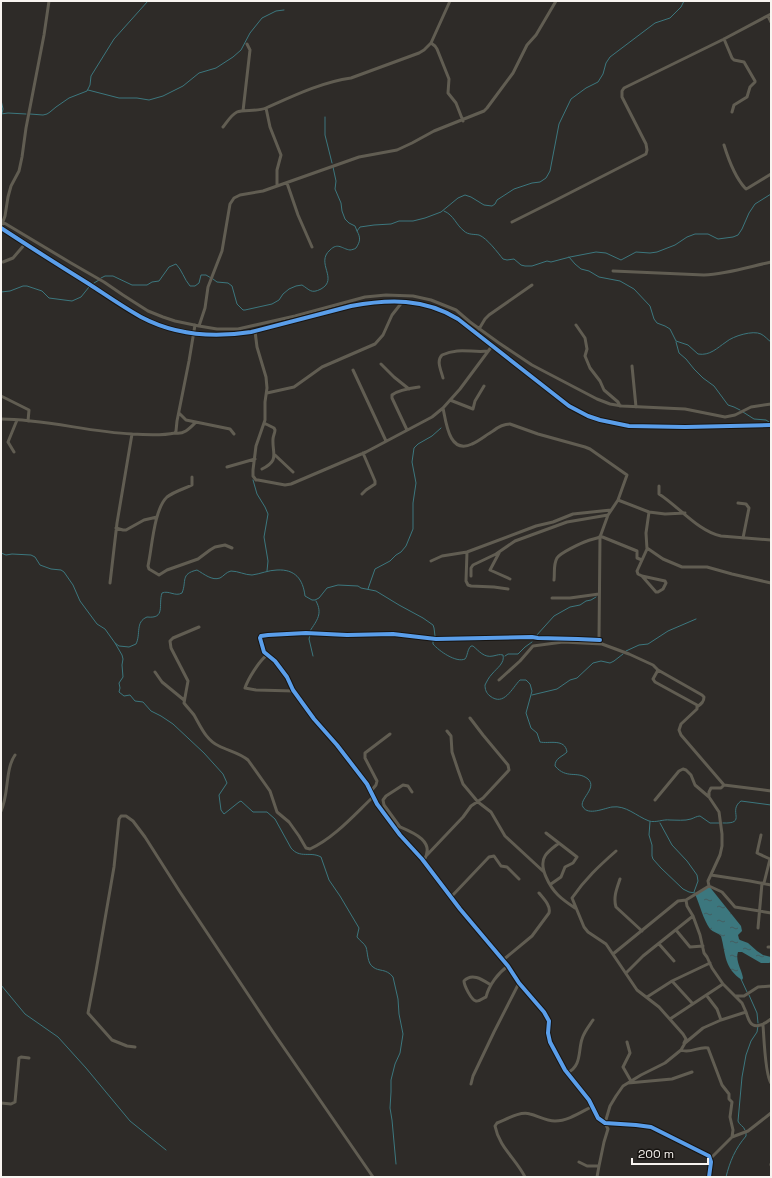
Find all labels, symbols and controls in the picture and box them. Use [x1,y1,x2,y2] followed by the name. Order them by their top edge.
[632,1140,708,1166] scale bar
[638,1146,674,1162] text: 200 m

